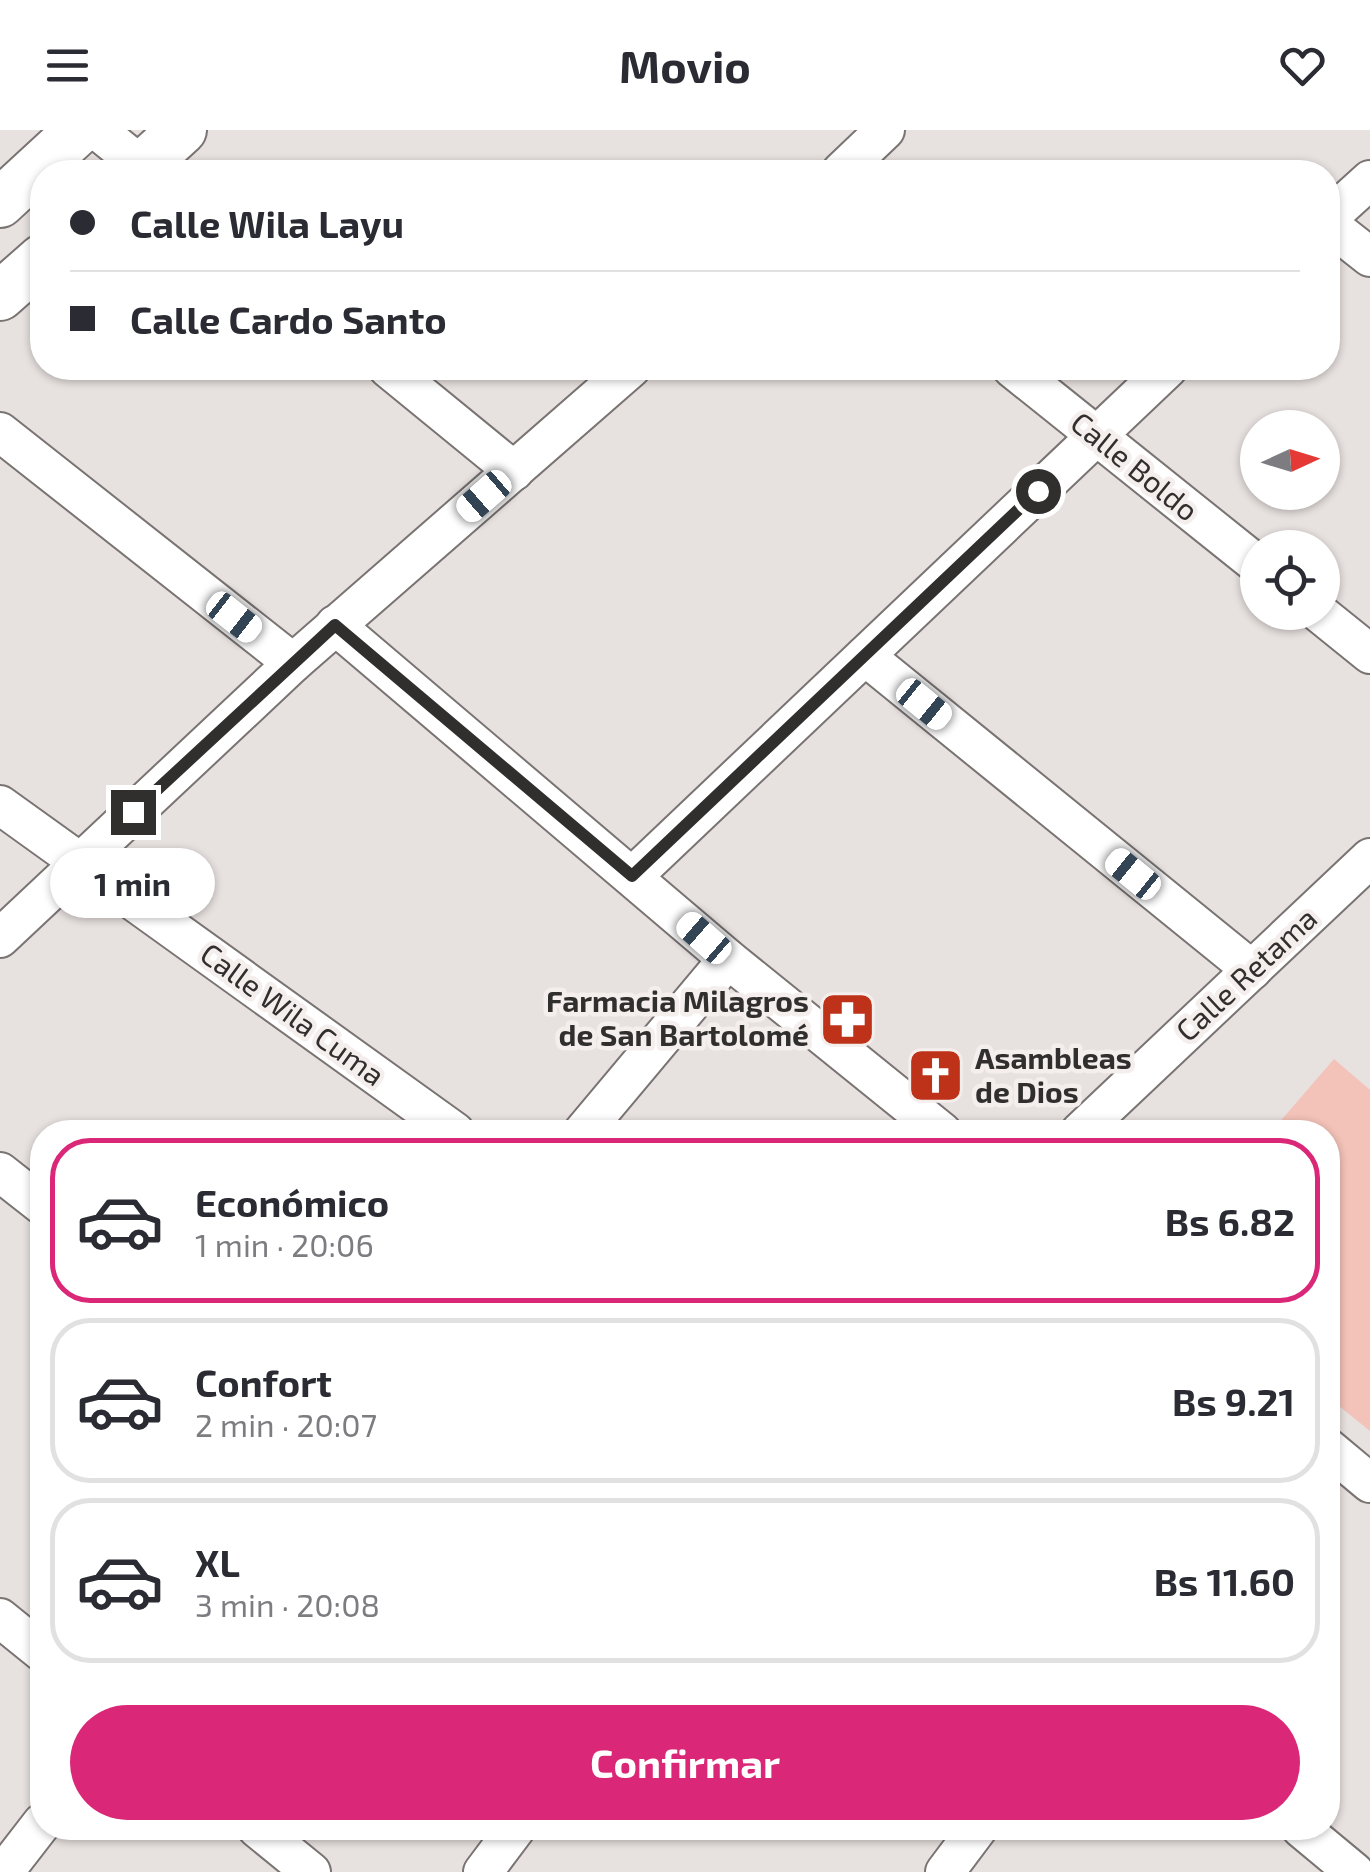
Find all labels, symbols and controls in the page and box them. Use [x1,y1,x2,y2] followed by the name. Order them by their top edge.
[40,38,95,93] icon: menu
[619,38,751,92] text: Movio
[1275,38,1330,93] icon: heart
[130,200,404,246] text: Calle Wila Layu
[130,296,447,342] text: Calle Cardo Santo
[1064,403,1206,528] street label: Calle Boldo
[1240,410,1340,510] north arrow
[1240,410,1340,630] map controls
[452,465,516,527] car
[1016,469,1061,514] route start
[1240,530,1340,630] button: locate
[201,587,267,647] car
[891,673,957,735] car
[111,790,156,835] route end
[1100,843,1166,905] car
[51,847,216,917] callout: 1 min
[94,864,171,902] text: 1 min
[1168,899,1323,1048] street label: Calle Retama
[672,907,736,969] car
[194,935,392,1092] street label: Calle Wila Cuma
[546,982,809,1052] place label: Farmacia Milagros de San Bartolomé
[818,989,878,1049] pharmacy icon: Farmacia Milagros de San Bartolomé
[975,1039,1132,1109] place label: Asambleas de Dios
[906,1046,966,1106] church icon: Asambleas de Dios
[75,1176,165,1266] icon: car
[195,1179,389,1225] text: Económico
[1165,1198,1295,1244] text: Bs 6.82
[195,1225,374,1263] text: 1 min · 20:06
[75,1356,165,1446] icon: car
[195,1359,332,1405] text: Confort
[1172,1378,1295,1424] text: Bs 9.21
[195,1405,377,1443] text: 2 min · 20:07
[75,1536,165,1626] icon: car
[195,1539,240,1585] text: XL
[1154,1558,1295,1604] text: Bs 11.60
[195,1585,380,1623] text: 3 min · 20:08
[70,1705,1300,1820] button: Confirmar

